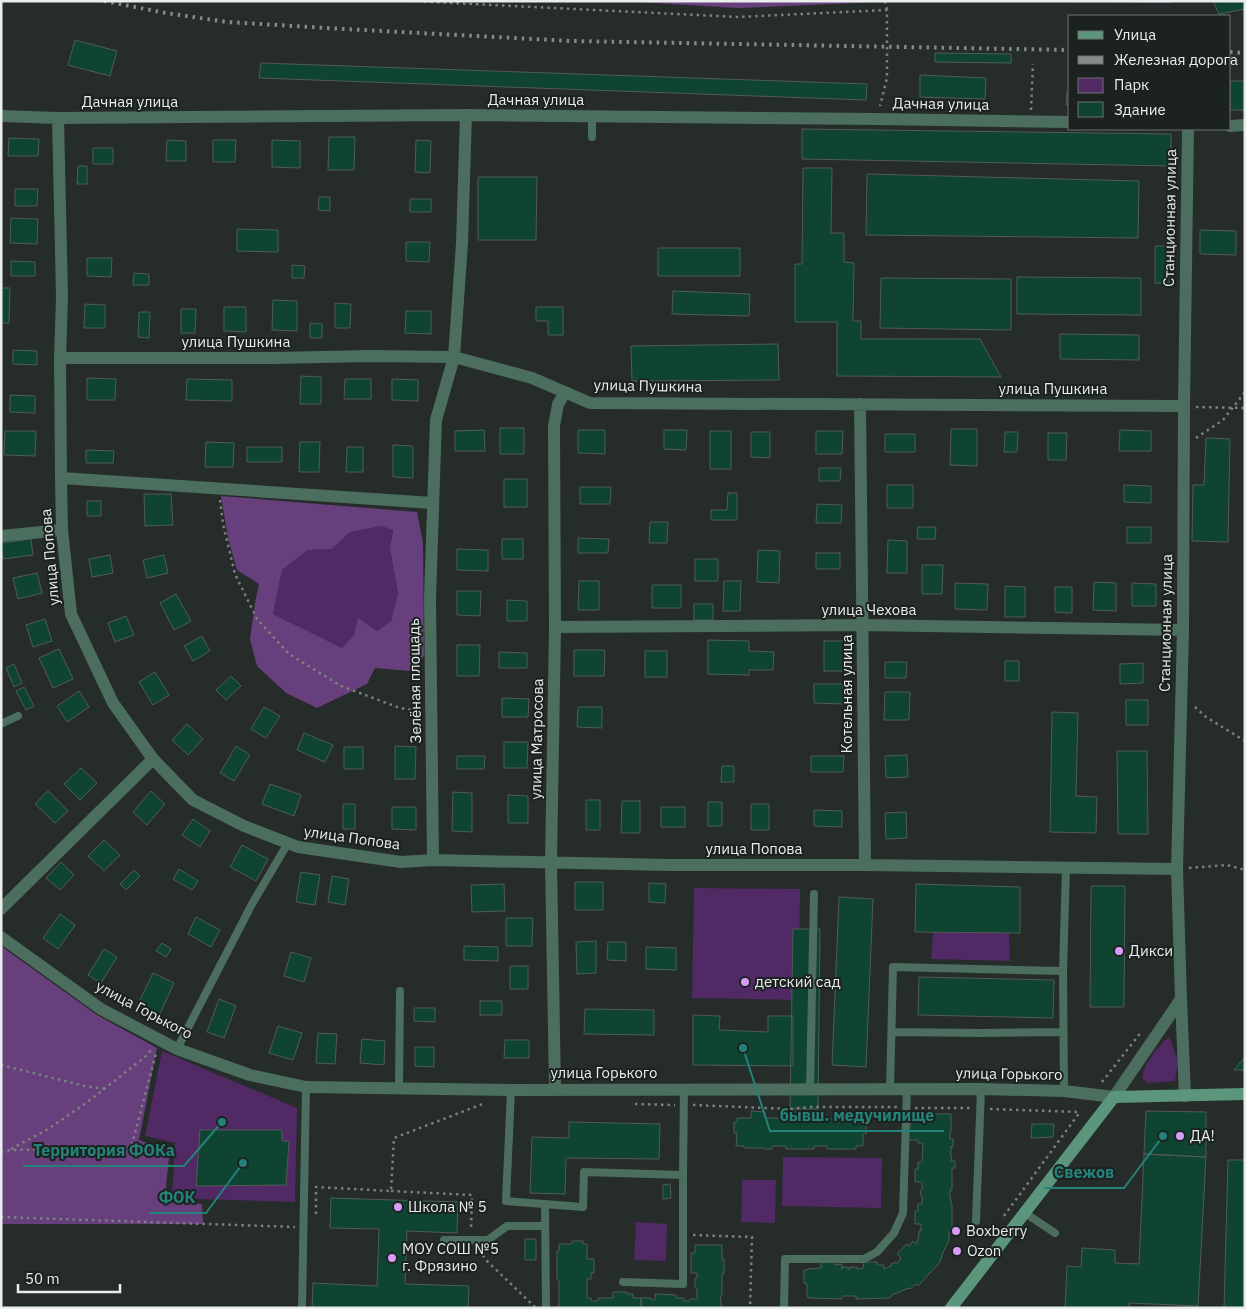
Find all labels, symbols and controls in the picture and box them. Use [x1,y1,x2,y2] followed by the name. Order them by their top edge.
[1068,15,1231,130] legend
[1114,25,1156,44] text: Улица
[1114,50,1238,69] text: Железная дорога
[1114,75,1149,94] text: Парк
[488,90,584,109] street label: Дачная улица
[82,92,178,111] street label: Дачная улица
[893,93,990,114] street label: Дачная улица
[1114,100,1166,119] text: Здание
[1159,149,1180,287] street label: Станционная улица
[182,332,290,351] street label: улица Пушкина
[593,375,703,396] street label: улица Пушкина
[999,379,1107,398] street label: улица Пушкина
[36,508,63,606] street label: улица Попова
[1155,554,1176,692] street label: Станционная улица
[822,600,916,619] street label: улица Чехова
[404,618,425,744] street label: Зелёная площадь
[837,634,856,754] street label: Котельная улица
[526,678,547,800] street label: улица Матросова
[303,821,402,854] street label: улица Попова
[705,839,803,858] street label: улица Попова
[1129,941,1173,960] place label: Дикси
[1113,945,1125,957] marker: Дикси
[755,972,841,991] place label: детский сад
[93,976,196,1043] street label: улица Горького
[739,976,751,988] marker: детский сад
[550,1063,658,1082] street label: улица Горького
[955,1063,1063,1084] street label: улица Горького
[770,1100,944,1131] callout: бывш. медучилище
[780,1105,934,1125] text: бывш. медучилище
[1190,1126,1215,1145] place label: ДА!
[1174,1130,1186,1142] marker: ДА!
[23,1135,184,1166] callout: Территория ФОКа
[33,1140,175,1160] text: Территория ФОКа
[1044,1157,1124,1188] callout: Свежов
[1054,1162,1114,1182] text: Свежов
[149,1182,206,1213] callout: ФОК
[159,1187,196,1207] text: ФОК
[408,1197,487,1216] place label: Школа № 5
[392,1201,404,1213] marker: Школа № 5
[966,1221,1028,1240] place label: Boxberry
[950,1225,962,1237] marker: Boxberry
[402,1239,499,1275] place label: МОУ СОШ №5 г. Фрязино
[967,1241,1001,1260] place label: Ozon
[951,1245,963,1257] marker: Ozon
[386,1252,398,1264] marker: МОУ СОШ №5 г. Фрязино
[18,1262,120,1294] scale bar
[25,1269,60,1288] text: 50 m

